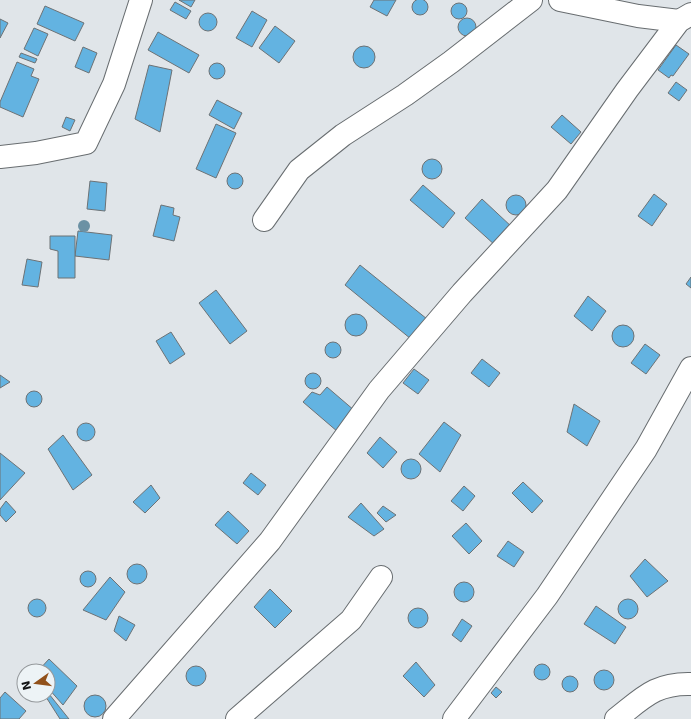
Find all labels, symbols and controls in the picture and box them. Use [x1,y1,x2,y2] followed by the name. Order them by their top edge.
[16,663,56,703] north arrow
[19,679,34,691] text: N

